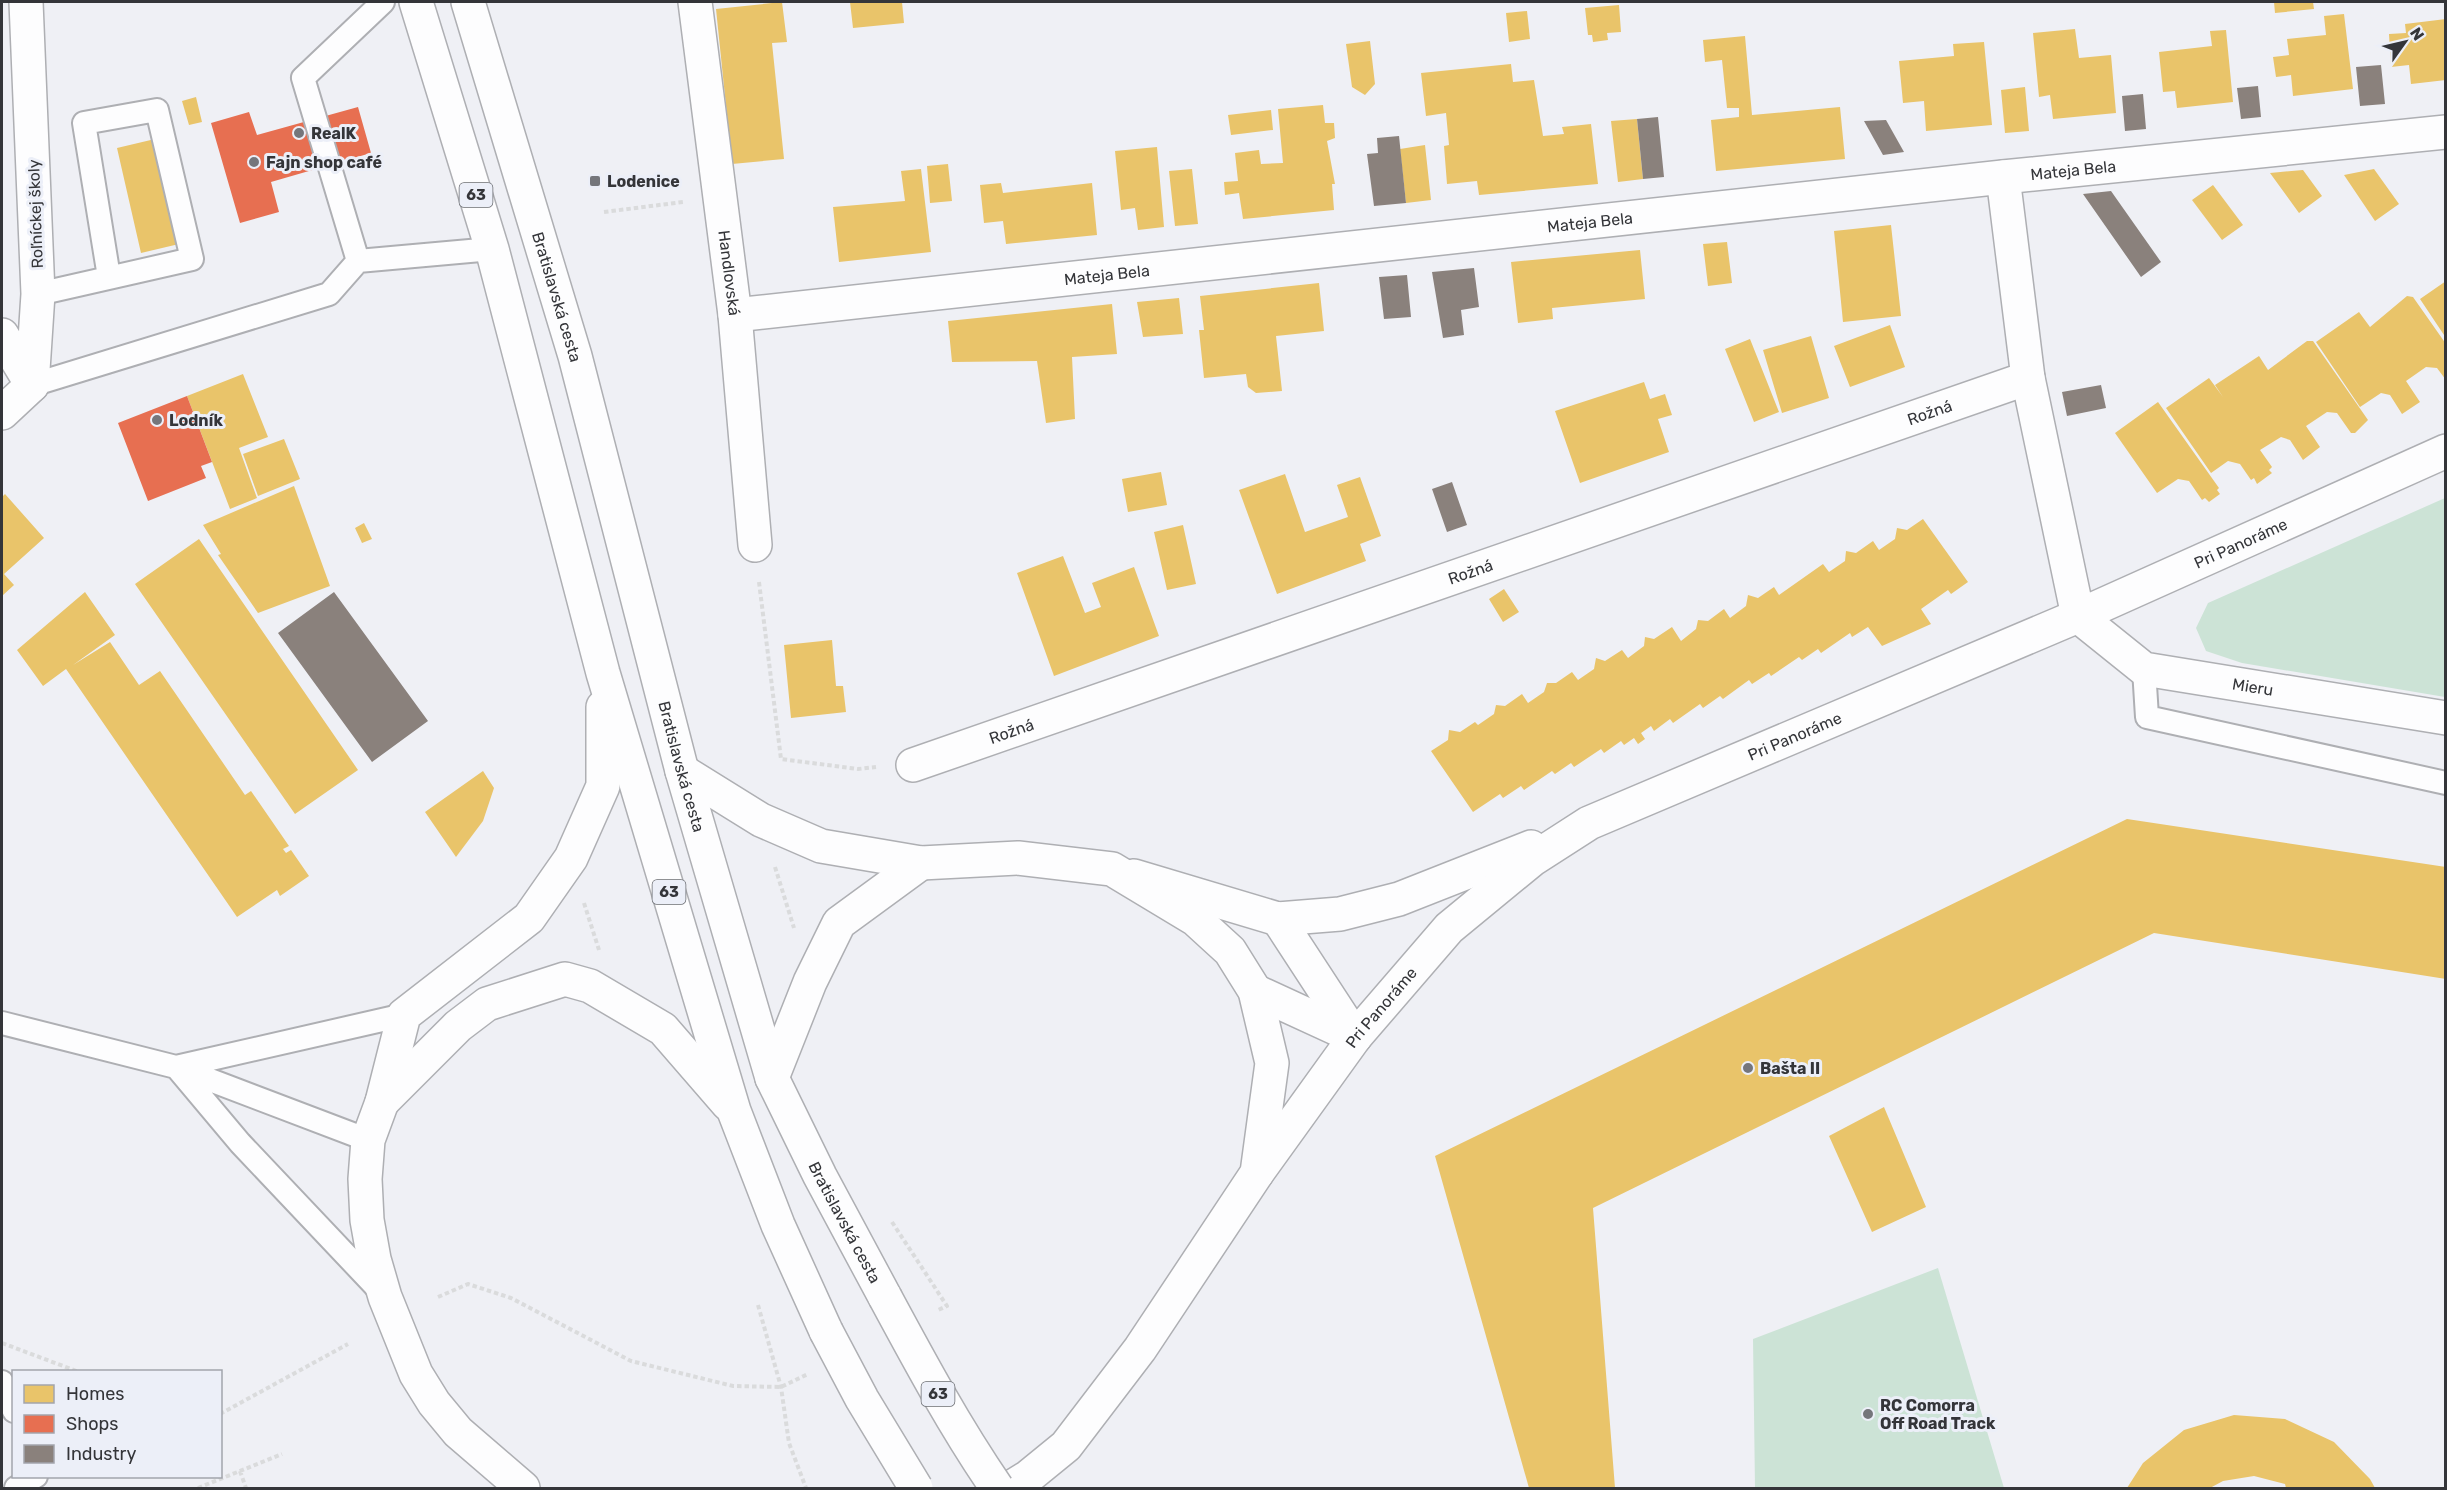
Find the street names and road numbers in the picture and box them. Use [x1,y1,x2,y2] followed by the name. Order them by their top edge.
[2029,157,2117,184] street label: Mateja Bela
[24,159,47,269] street label: Roľníckej školy
[460,183,492,207] road number: 63
[1546,208,1634,237] street label: Mateja Bela
[714,229,744,317] street label: Handlovská
[528,230,585,364] street label: Bratislavská cesta
[1063,261,1151,289] street label: Mateja Bela
[1905,396,1955,429] street label: Rožná
[2191,514,2290,573] street label: Pri Panoráme
[1446,555,1495,589] street label: Rožná
[2231,674,2275,700] street label: Mieru
[654,699,708,834] street label: Bratislavská cesta
[1745,708,1844,765] street label: Pri Panoráme
[986,715,1036,748] street label: Rožná
[652,880,686,904] road number: 63
[1341,963,1421,1051] street label: Pri Panoráme
[804,1159,885,1287] street label: Bratislavská cesta
[922,1382,954,1406] road number: 63

